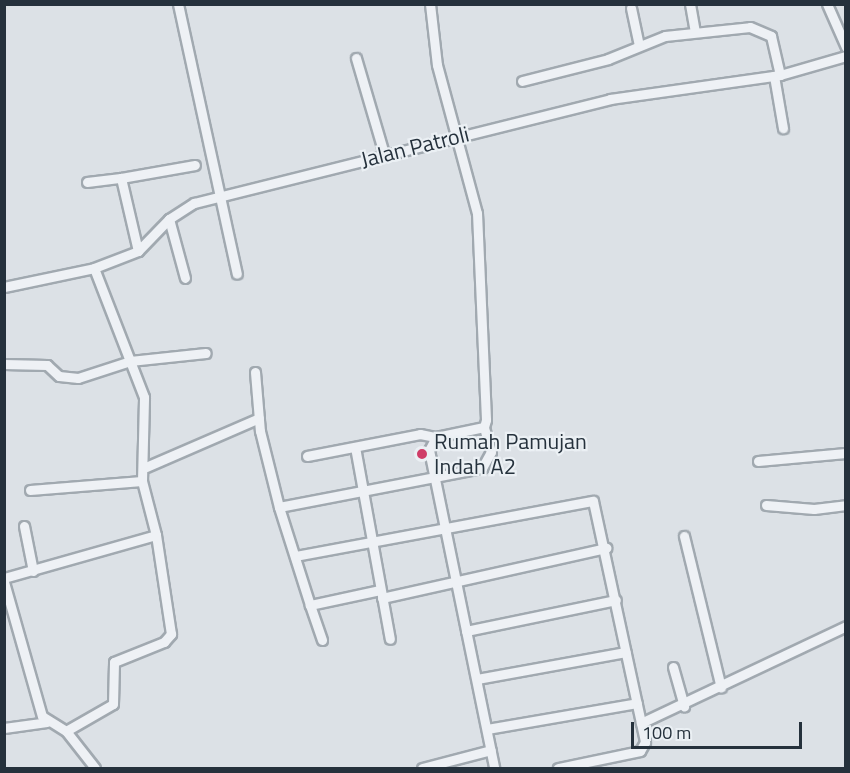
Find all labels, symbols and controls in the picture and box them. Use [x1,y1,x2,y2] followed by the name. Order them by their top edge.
[358,121,472,173] street label: Jalan Patroli
[434,428,587,480] place label: Rumah Pamujan Indah A2
[415,447,429,461] marker: Rumah Pamujan Indah A2
[634,710,805,748] scale bar
[642,719,691,746] text: 100 m

